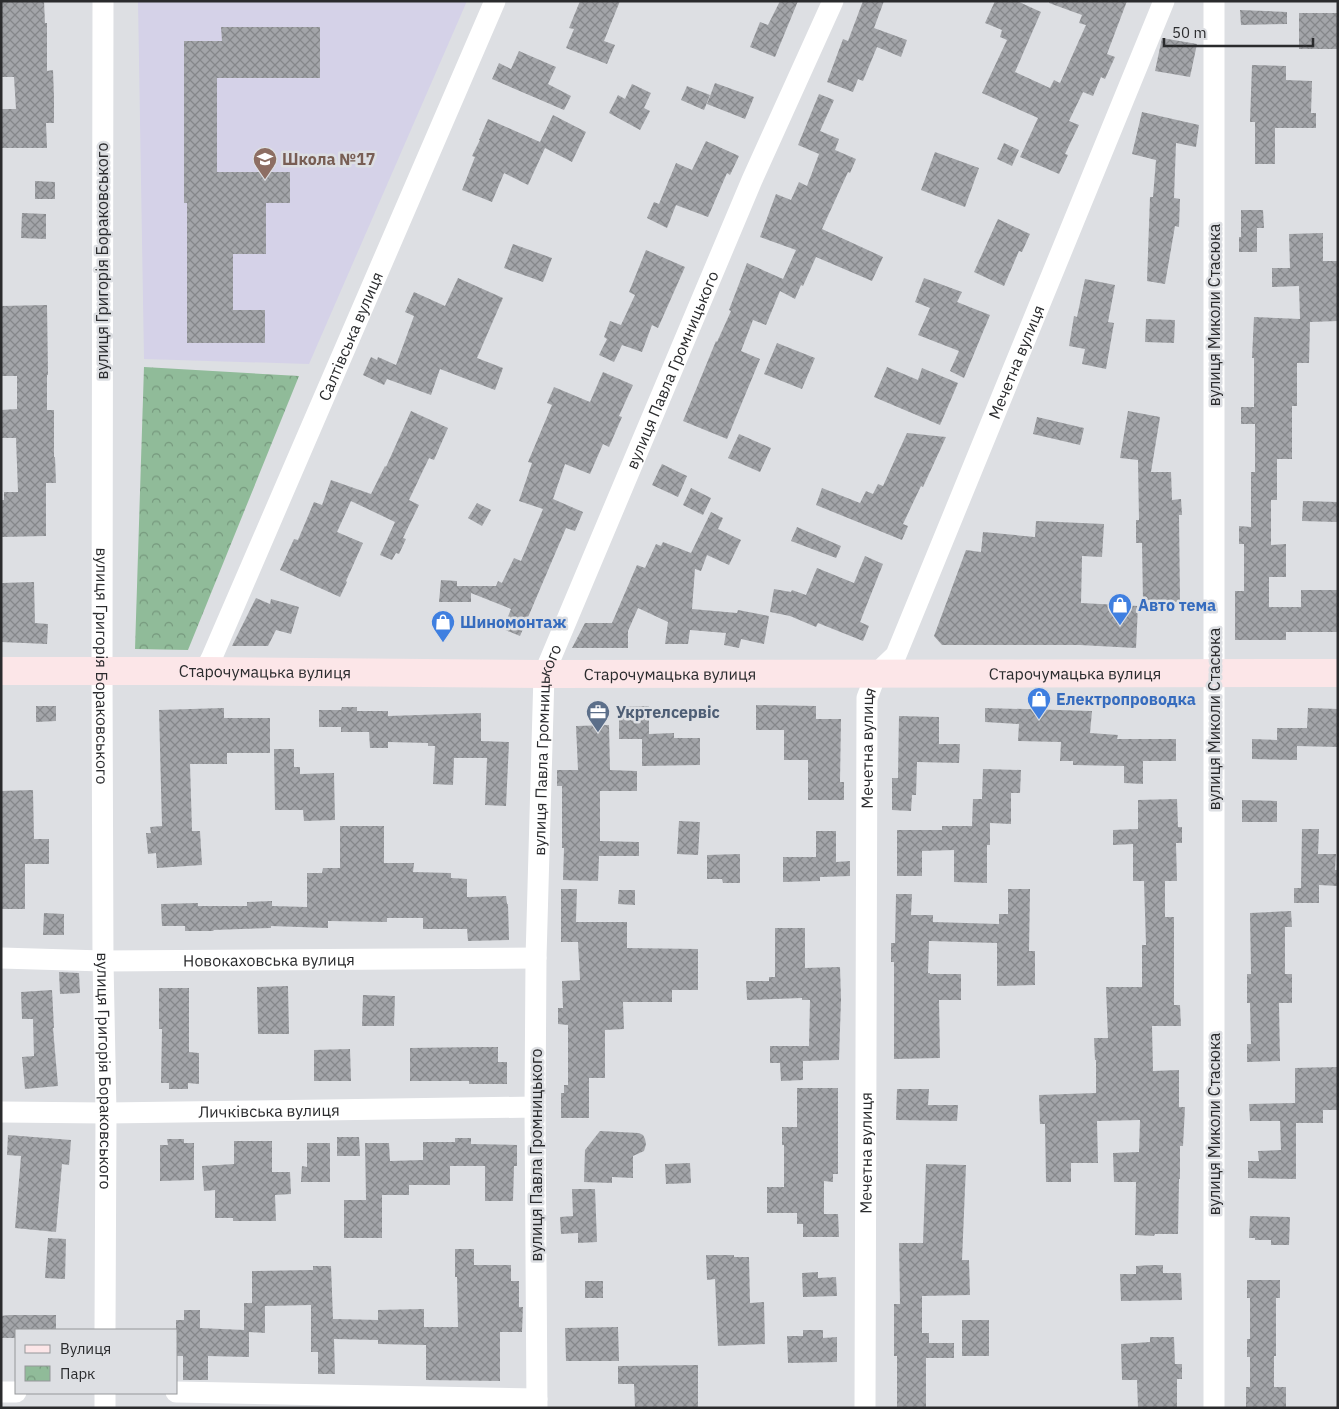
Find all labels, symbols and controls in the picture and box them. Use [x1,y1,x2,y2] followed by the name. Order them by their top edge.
[1164,15,1313,47] scale bar
[1172,23,1207,42] text: 50 m
[92,143,112,379] street label: вулиця Григорія Бораковського
[252,146,278,180] school or university icon: Школа №17
[282,149,375,169] place label: Школа №17
[1204,223,1224,406] street label: вулиця Миколи Стасюка
[621,268,723,472] street label: вулиця Павла Громницького
[314,269,387,404] street label: Салтівська вулиця
[984,302,1048,422] street label: Мечетна вулиця
[92,548,112,785] street label: вулиця Григорія Бораковського
[1107,592,1133,626] shop icon: Авто тема
[1138,595,1216,615] place label: Авто тема
[430,609,456,643] shop icon: Шиномонтаж
[460,612,566,632] place label: Шиномонтаж
[1204,627,1224,810] street label: вулиця Миколи Стасюка
[529,641,565,856] street label: вулиця Павла Громницького
[179,661,351,682] street label: Старочумацька вулиця
[989,663,1161,683] street label: Старочумацька вулиця
[584,664,756,684] street label: Старочумацька вулиця
[857,684,880,809] street label: Мечетна вулиця
[1026,686,1052,720] shop icon: Електропроводка
[1056,689,1196,709] place label: Електропроводка
[585,699,611,733] office icon: Укртелсервіс
[616,702,720,722] place label: Укртелсервіс
[183,949,355,970] street label: Новокаховська вулиця
[93,952,116,1190] street label: вулиця Григорія Бораковського
[1204,1032,1224,1215] street label: вулиця Миколи Стасюка
[526,1048,546,1262] street label: вулиця Павла Громницького
[856,1092,876,1214] street label: Мечетна вулиця
[198,1100,340,1122] street label: Личківська вулиця
[15,1329,178,1394] legend
[60,1339,111,1358] text: Вулиця
[60,1364,95,1383] text: Парк

